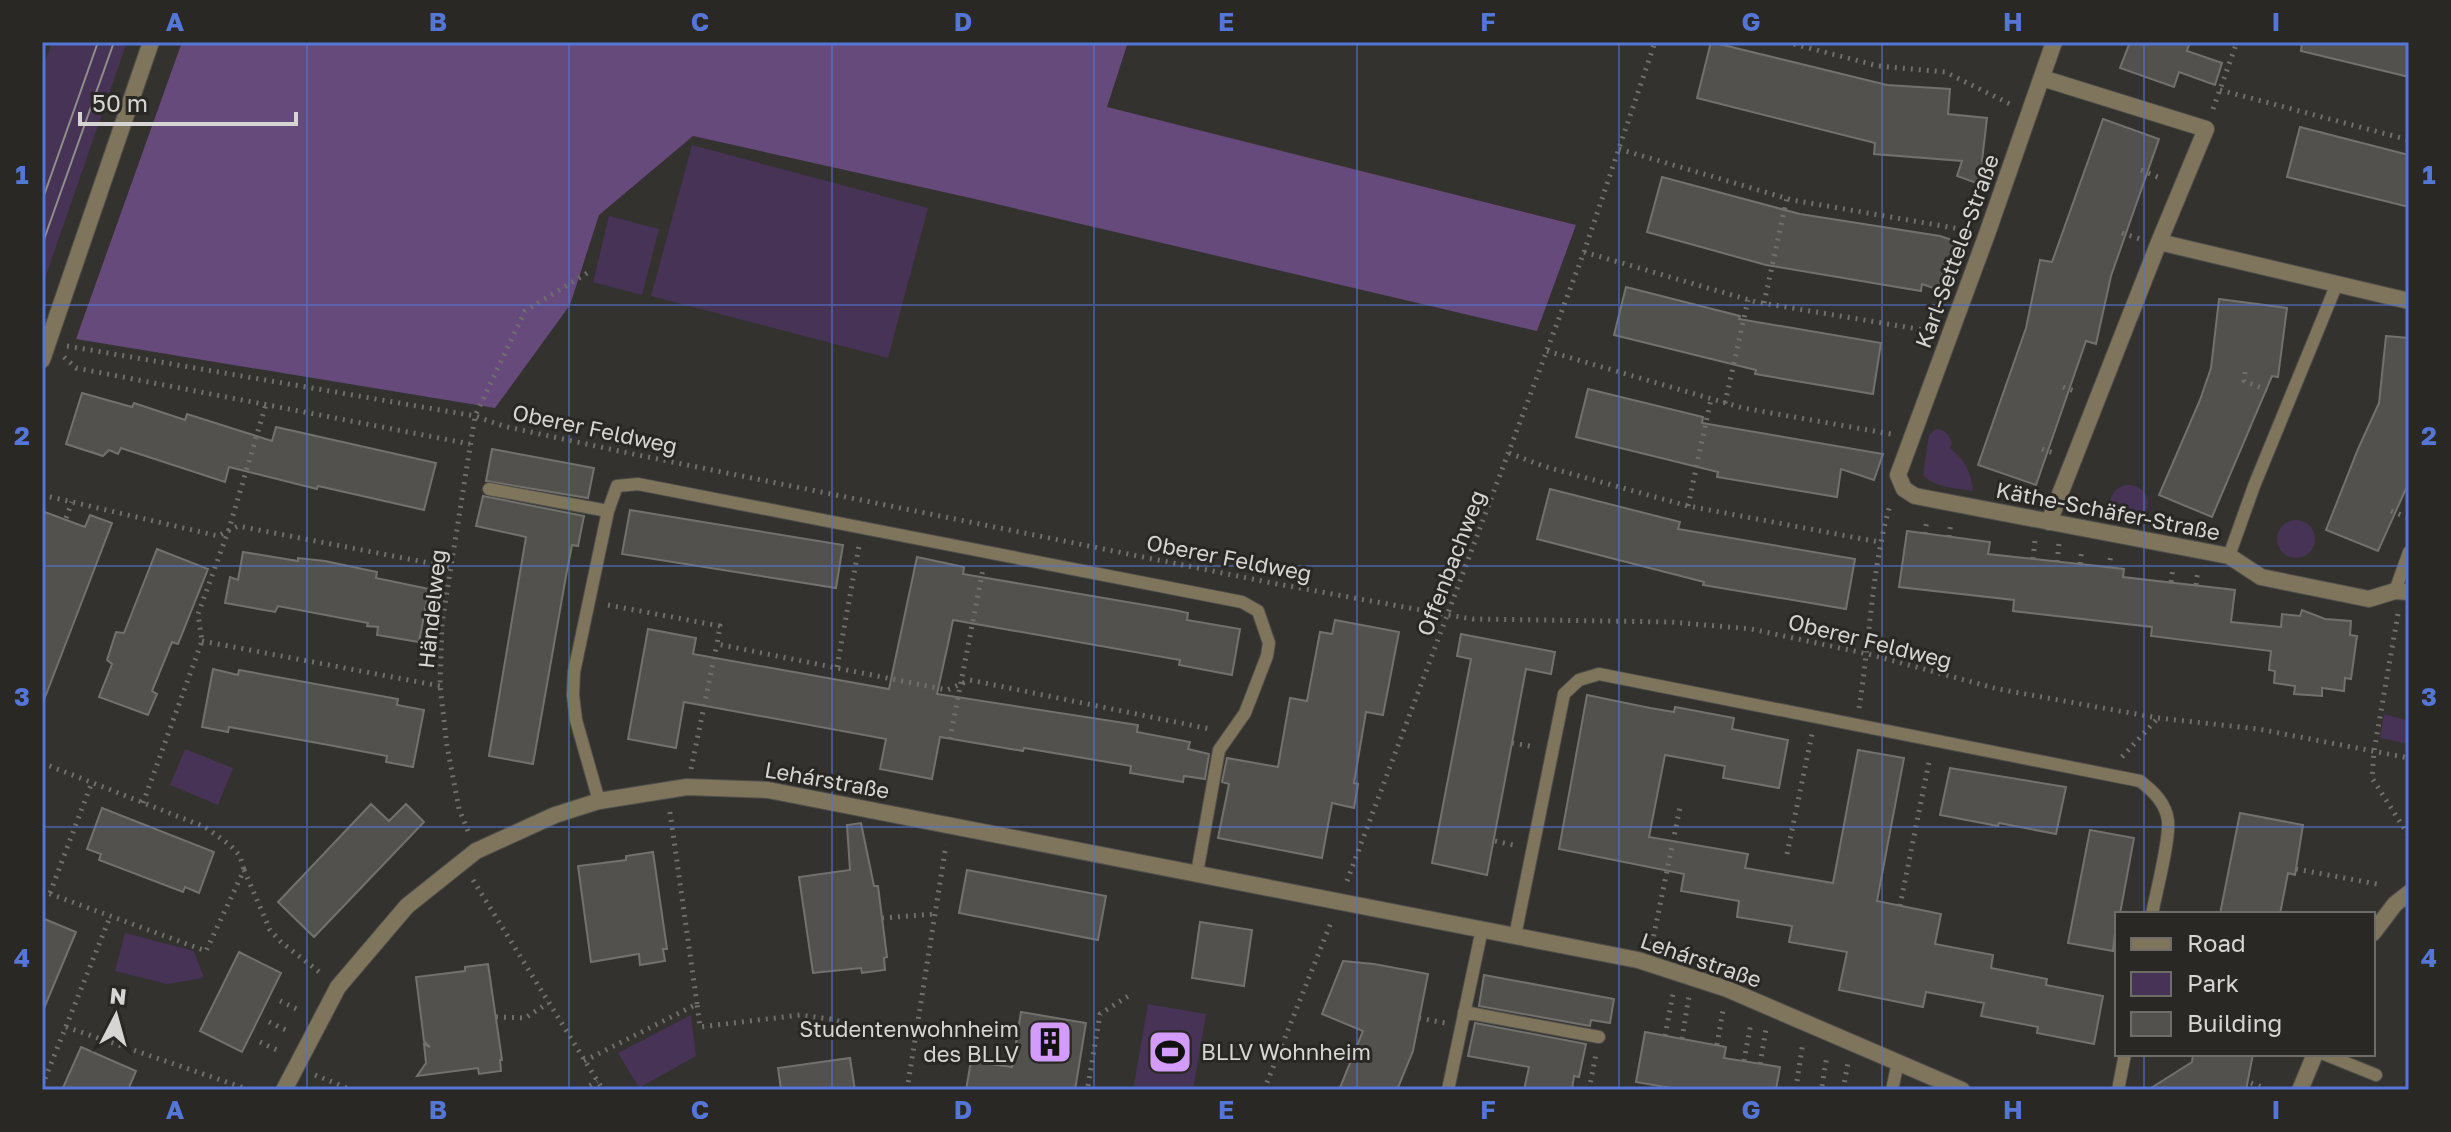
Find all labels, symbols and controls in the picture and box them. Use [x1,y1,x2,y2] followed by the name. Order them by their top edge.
[166,6,185,37] text: A
[429,6,447,37] text: B
[691,6,709,37] text: C
[954,6,972,37] text: D
[1218,6,1234,37] text: E
[1480,6,1496,37] text: F
[1741,6,1761,37] text: G
[2003,6,2023,37] text: H
[2272,6,2280,37] text: I
[80,76,296,126] scale bar
[92,88,148,117] text: 50 m
[1909,150,2004,351] street label: Karl-Settele-Straße
[15,159,29,190] text: 1
[2422,159,2436,190] text: 1
[510,398,680,459] street label: Oberer Feldweg
[14,420,30,451] text: 2
[2421,420,2437,451] text: 2
[1994,476,2222,545] street label: Käthe-Schäfer-Straße
[1410,486,1491,639] street label: Offenbachweg
[1144,528,1314,587] street label: Oberer Feldweg
[412,548,451,670] street label: Händelweg
[1786,607,1955,674] street label: Oberer Feldweg
[14,681,30,712] text: 3
[2421,681,2437,712] text: 3
[763,755,892,804] street label: Lehárstraße
[2115,912,2375,1056] legend
[1637,926,1765,993] street label: Lehárstraße
[2187,928,2246,957] text: Road
[14,942,30,973] text: 4
[2421,942,2437,973] text: 4
[2187,968,2239,997] text: Park
[76,976,156,1056] north arrow
[108,981,128,1010] text: N
[2187,1008,2282,1037] text: Building
[799,1015,1019,1067] place label: Studentenwohnheim des BLLV
[1026,1018,1074,1066] building icon: Studentenwohnheim des BLLV
[1146,1028,1194,1076] sports icon: BLLV Wohnheim
[1201,1038,1371,1065] place label: BLLV Wohnheim
[166,1094,185,1125] text: A
[429,1094,447,1125] text: B
[691,1094,709,1125] text: C
[954,1094,972,1125] text: D
[1218,1094,1234,1125] text: E
[1480,1094,1496,1125] text: F
[1741,1094,1761,1125] text: G
[2003,1094,2023,1125] text: H
[2272,1094,2280,1125] text: I

